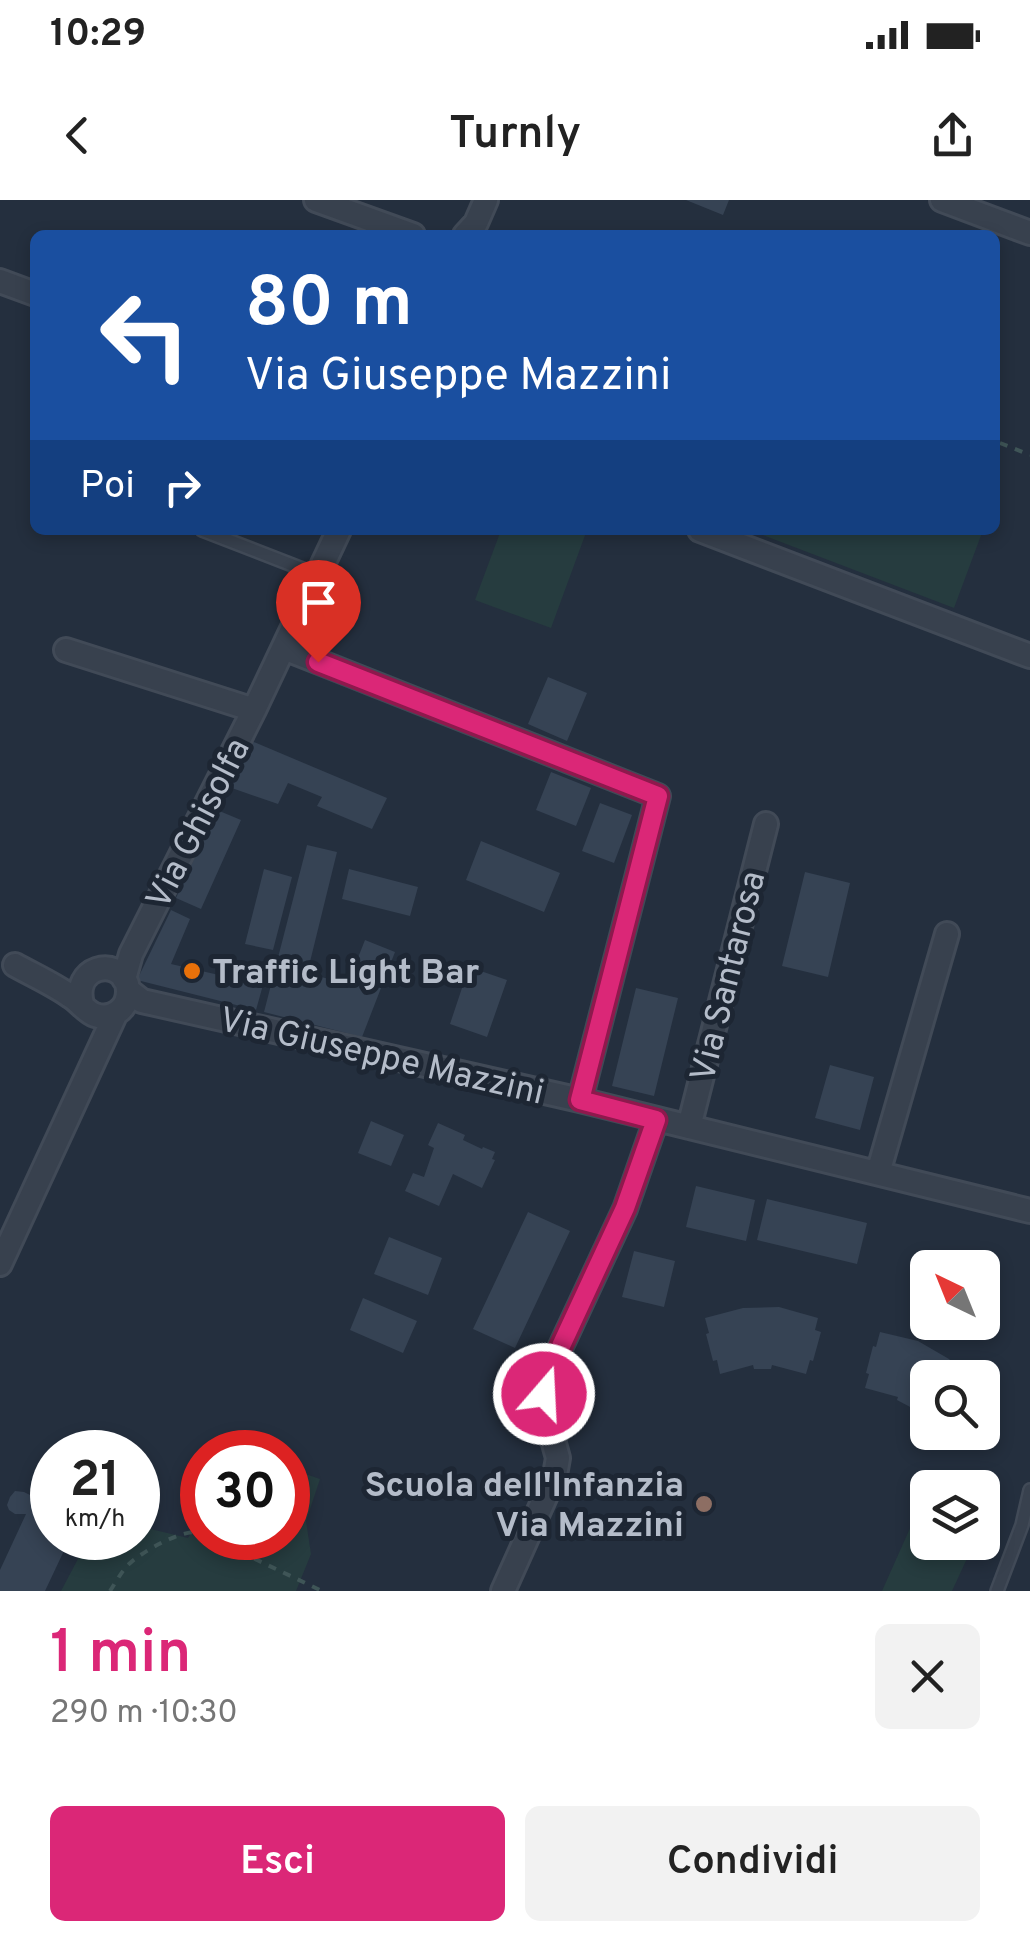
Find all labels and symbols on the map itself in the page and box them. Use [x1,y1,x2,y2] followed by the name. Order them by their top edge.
[276,560,361,663] pin
[138,732,261,917] street label: Via Ghisolfa
[682,867,777,1087] street label: Via Santarosa
[212,952,480,996] place label: Traffic Light Bar
[181,960,203,982] marker: Traffic Light Bar
[215,999,548,1117] street label: Via Giuseppe Mazzini
[910,1250,1000,1340] north arrow
[492,1342,596,1446] position arrow
[180,1430,310,1560] speed limit sign: 30
[365,1465,684,1549] place label: Scuola dell'Infanzia Via Mazzini
[693,1493,715,1515] marker: Scuola dell'Infanzia Via Mazzini

